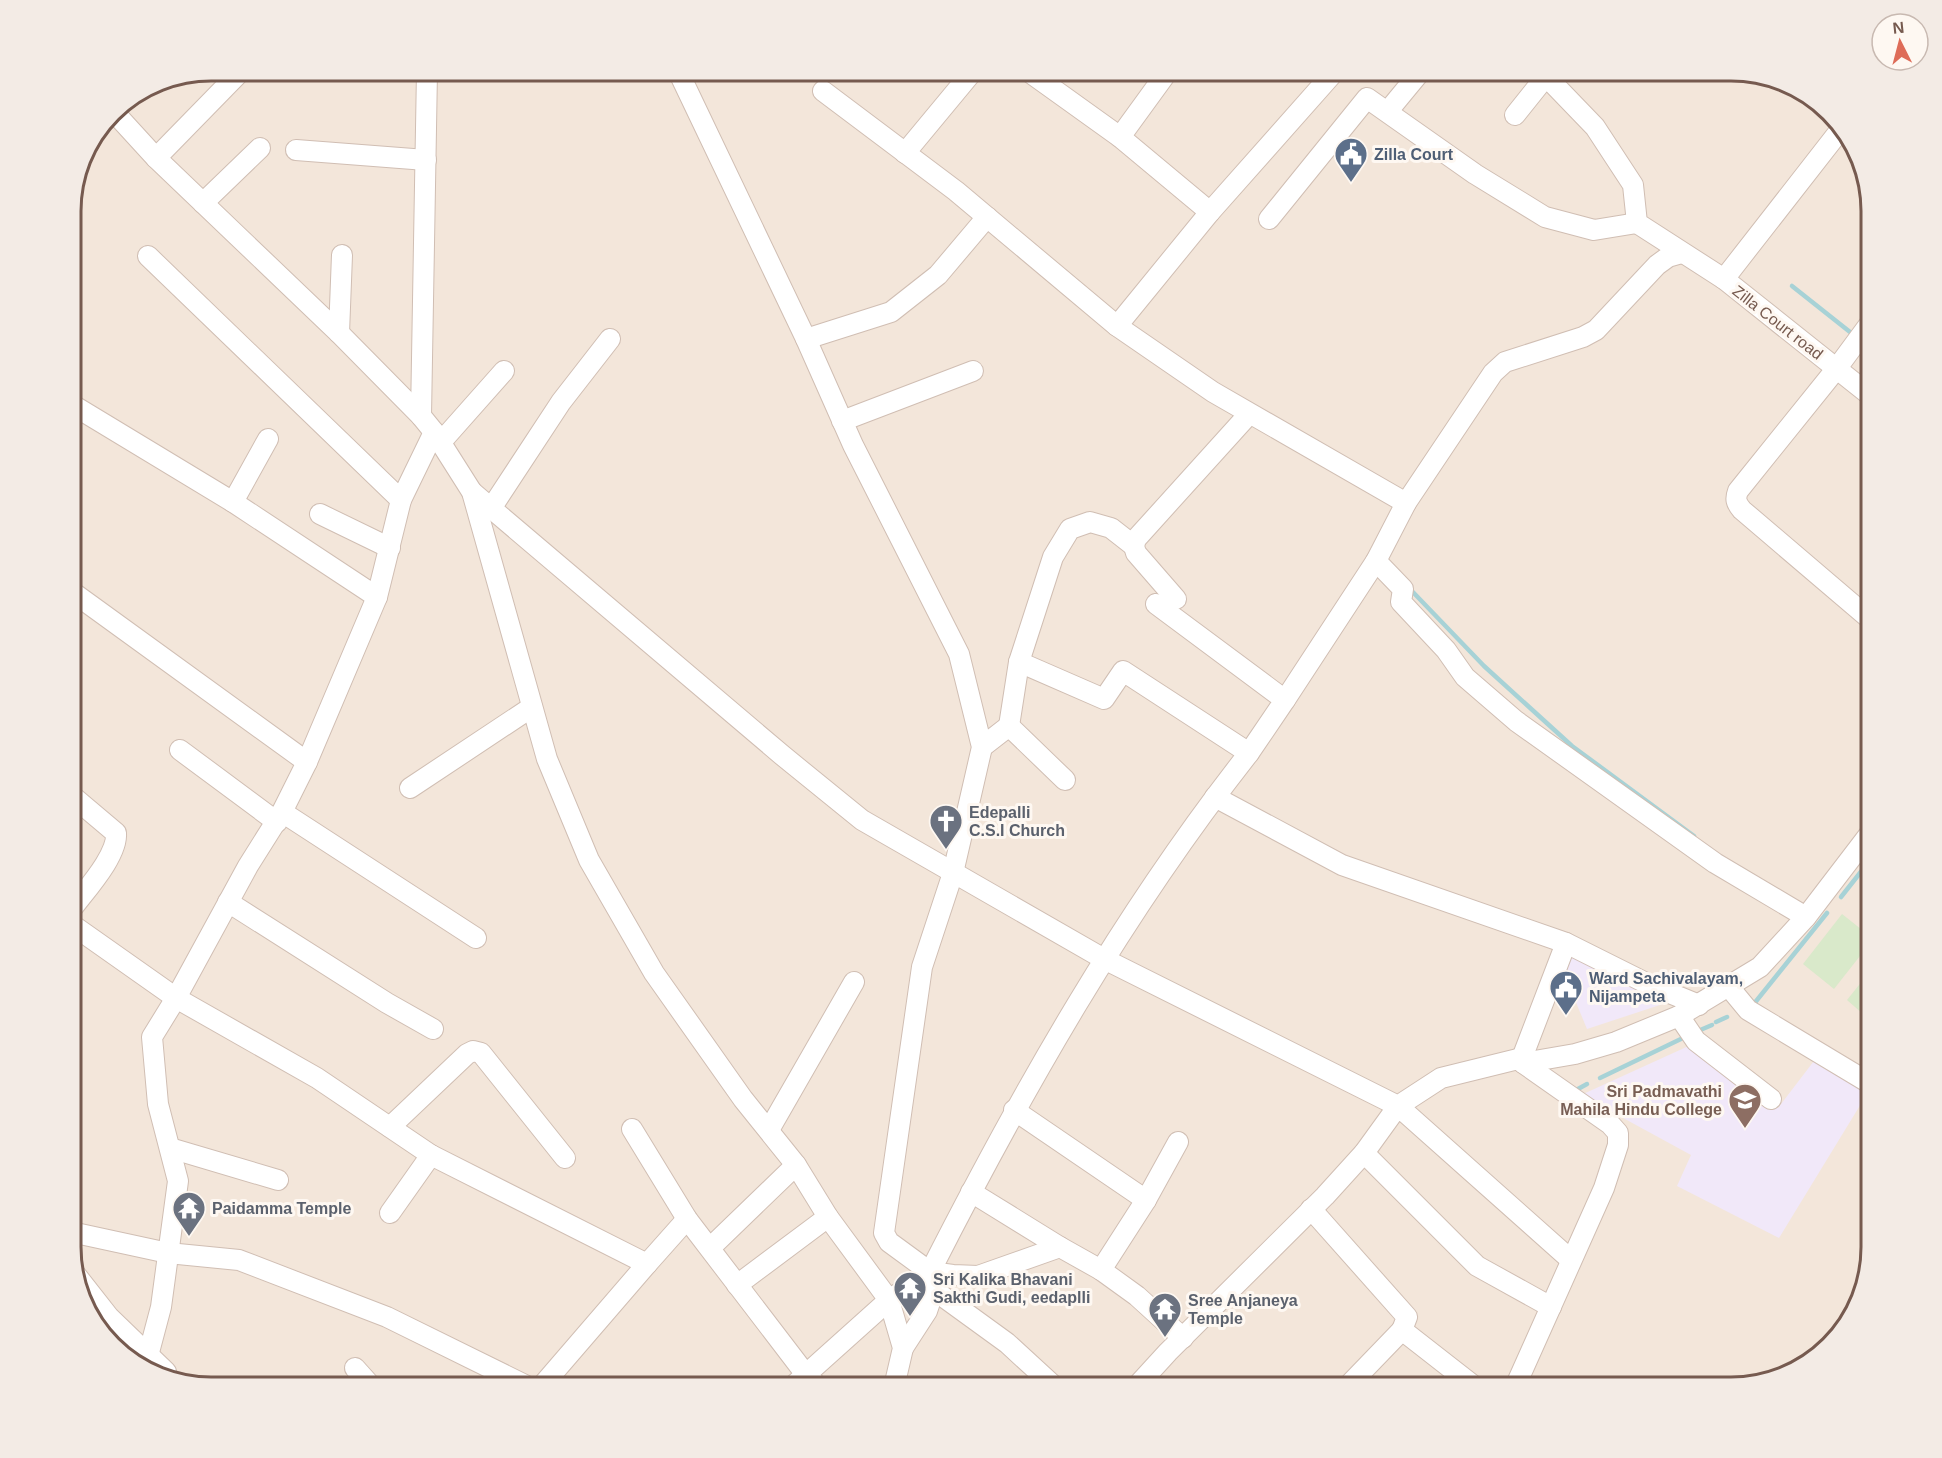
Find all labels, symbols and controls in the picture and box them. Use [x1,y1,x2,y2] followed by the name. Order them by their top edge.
[1870,12,1930,72] north arrow
[1892,19,1905,37] text: N
[1333,136,1369,183] public building icon: Zilla Court
[1374,146,1454,163] place label: Zilla Court
[1729,282,1826,363] street label: Zilla Court road
[928,803,964,850] church icon: Edepalli C.S.I Church
[969,804,1065,839] place label: Edepalli C.S.I Church
[1548,969,1584,1016] public building icon: Ward Sachivalayam, Nijampeta
[1589,970,1743,1005] place label: Ward Sachivalayam, Nijampeta
[1727,1082,1763,1129] school or university icon: Sri Padmavathi Mahila Hindu College
[1560,1083,1722,1118] place label: Sri Padmavathi Mahila Hindu College
[171,1190,207,1237] temple icon: Paidamma Temple
[212,1200,351,1217] place label: Paidamma Temple
[892,1270,928,1317] temple icon: Sri Kalika Bhavani Sakthi Gudi, eedaplli
[933,1271,1090,1306] place label: Sri Kalika Bhavani Sakthi Gudi, eedaplli
[1147,1291,1183,1338] temple icon: Sree Anjaneya Temple
[1188,1292,1298,1327] place label: Sree Anjaneya Temple

